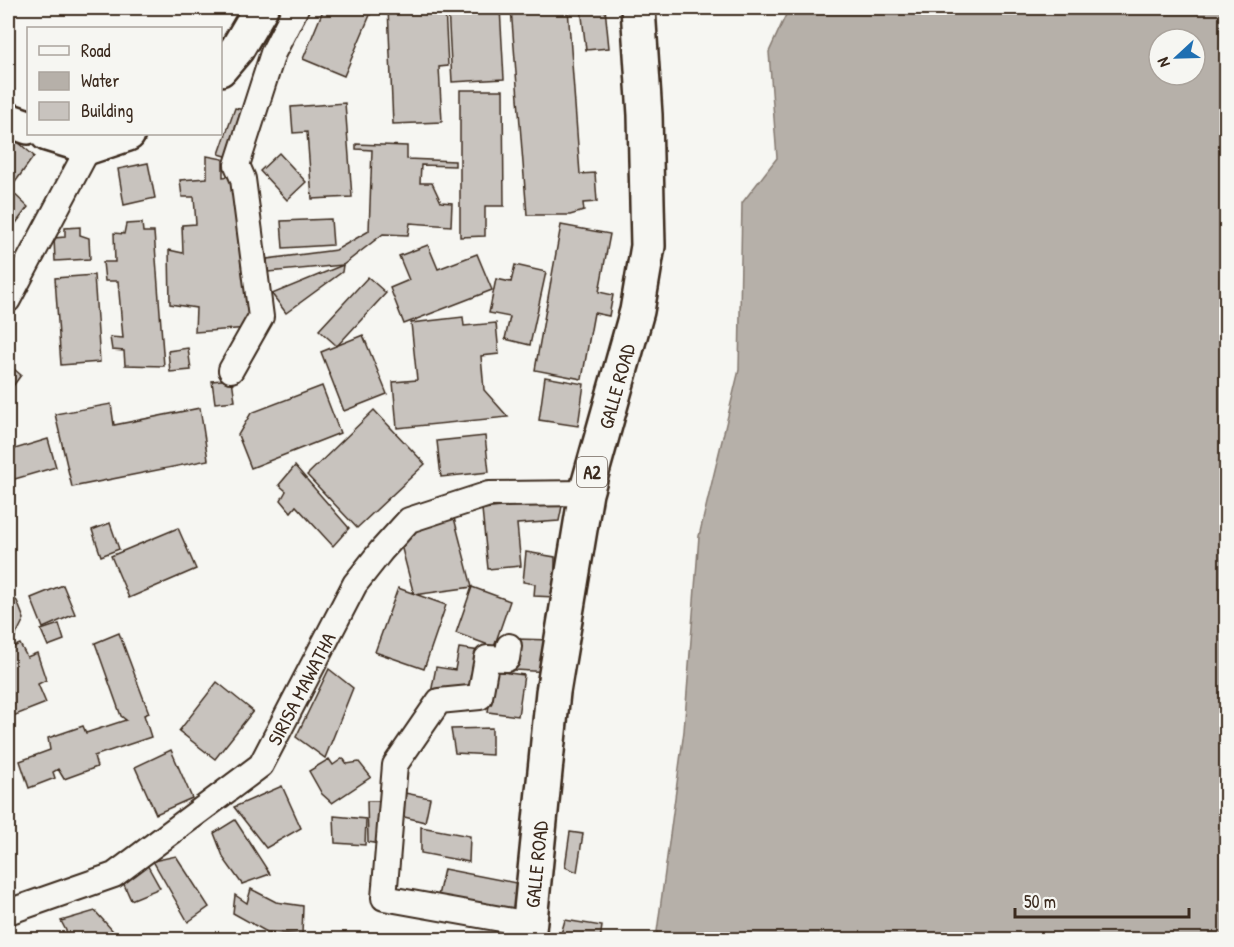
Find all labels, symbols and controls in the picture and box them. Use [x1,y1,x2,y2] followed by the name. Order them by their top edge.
[27,27,222,135] legend
[1147,27,1207,87] north arrow
[81,38,111,63] text: Road
[1151,54,1175,71] text: N
[81,68,119,93] text: Water
[81,98,133,123] text: Building
[591,340,641,432] street label: GALLE ROAD
[577,457,607,487] road number: A2
[260,627,341,750] street label: SIRISA MAWATHA
[518,819,553,909] street label: GALLE ROAD
[1015,881,1189,919] scale bar
[1024,889,1056,914] text: 50 m

